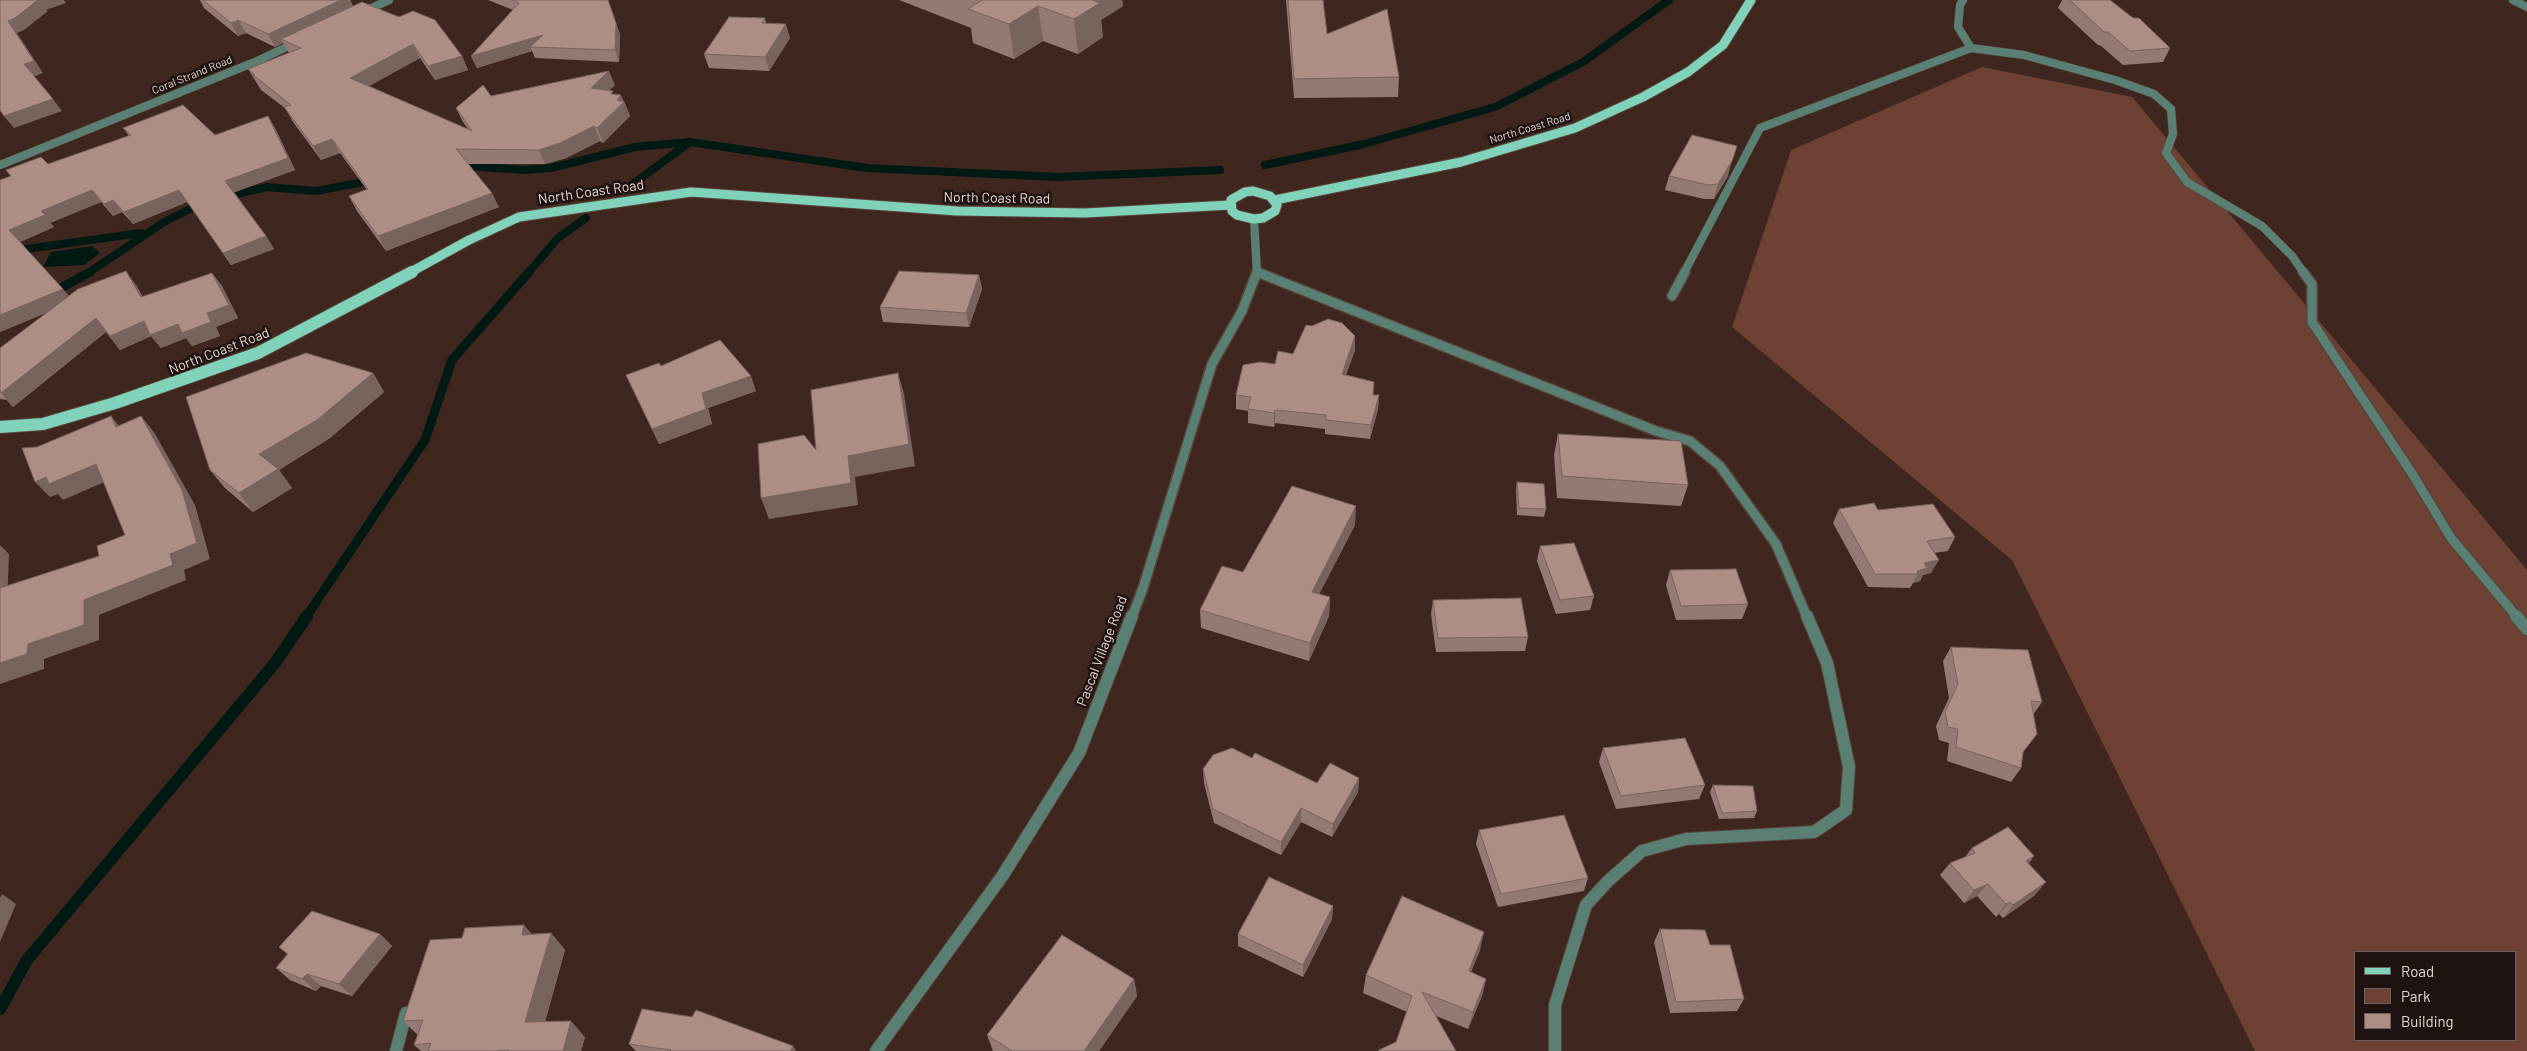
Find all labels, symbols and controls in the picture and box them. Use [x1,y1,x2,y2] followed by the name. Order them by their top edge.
[150,53,234,97] street label: Coral Strand Road
[1488,109,1572,147] street label: North Coast Road
[537,176,645,208] street label: North Coast Road
[944,189,1050,207] street label: North Coast Road
[166,324,272,378] street label: North Coast Road
[1073,594,1131,708] street label: Pascal Village Road
[2354,951,2517,1041] legend
[2401,962,2434,980] text: Road
[2401,987,2430,1005] text: Park
[2401,1012,2454,1030] text: Building

